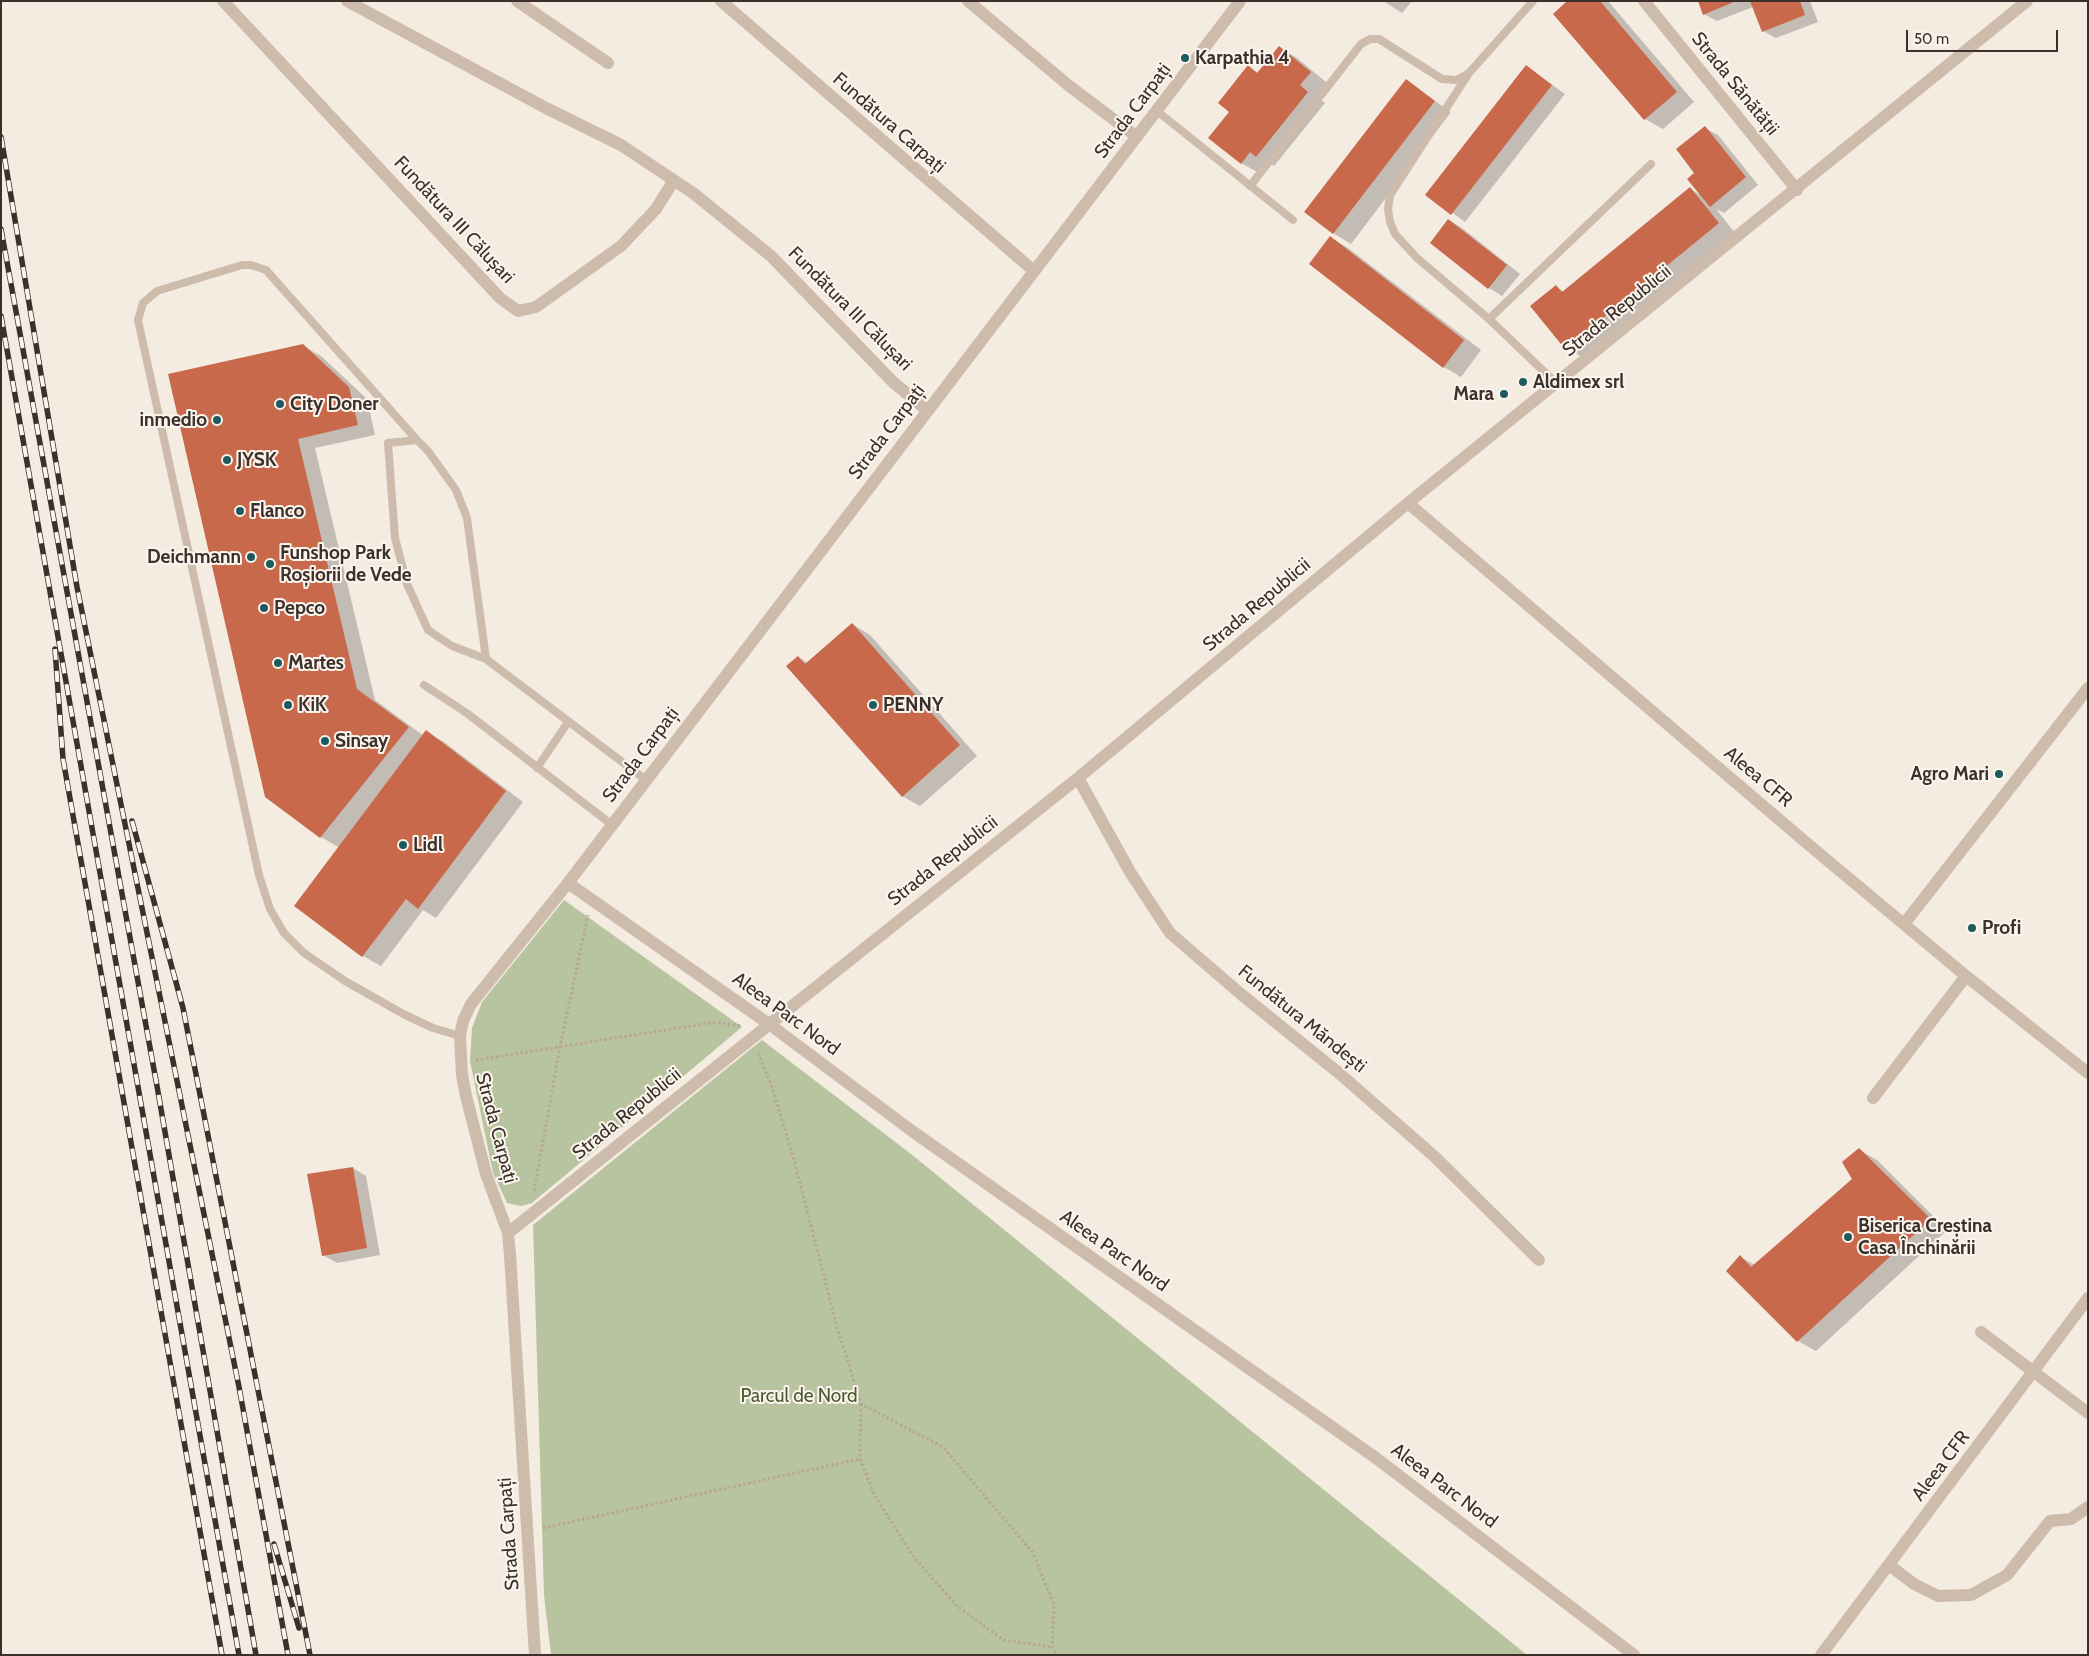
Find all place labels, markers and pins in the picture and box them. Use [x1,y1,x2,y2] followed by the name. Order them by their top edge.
[1195,47,1290,69] place label: Karpathia 4
[1179,52,1191,64] marker: Karpathia 4
[1533,371,1624,393] place label: Aldimex srl
[1517,376,1529,388] marker: Aldimex srl
[1453,383,1494,405] place label: Mara
[1498,388,1510,400] marker: Mara
[290,393,379,415] place label: City Doner
[274,398,286,410] marker: City Doner
[139,409,207,431] place label: inmedio
[211,414,223,426] marker: inmedio
[237,449,277,471] place label: JYSK
[221,454,233,466] marker: JYSK
[250,500,304,522] place label: Flanco
[234,505,246,517] marker: Flanco
[280,542,412,586] place label: Funshop Park Roșiorii de Vede
[147,546,241,568] place label: Deichmann
[245,551,257,563] marker: Deichmann
[264,558,276,570] marker: Funshop Park Roșiorii de Vede
[274,597,325,619] place label: Pepco
[258,602,270,614] marker: Pepco
[288,652,344,674] place label: Martes
[272,657,284,669] marker: Martes
[298,694,327,716] place label: KiK
[883,694,943,716] place label: PENNY
[282,699,294,711] marker: KiK
[867,699,879,711] marker: PENNY
[335,730,388,752] place label: Sinsay
[319,735,331,747] marker: Sinsay
[1911,763,1989,785] place label: Agro Mari
[1993,768,2005,780] marker: Agro Mari
[413,834,443,856] place label: Lidl
[397,839,409,851] marker: Lidl
[1982,917,2021,939] place label: Profi
[1966,922,1978,934] marker: Profi
[1858,1215,1992,1259] place label: Biserica Creștina Casa Închinării
[1842,1231,1854,1243] marker: Biserica Creștina Casa Închinării

